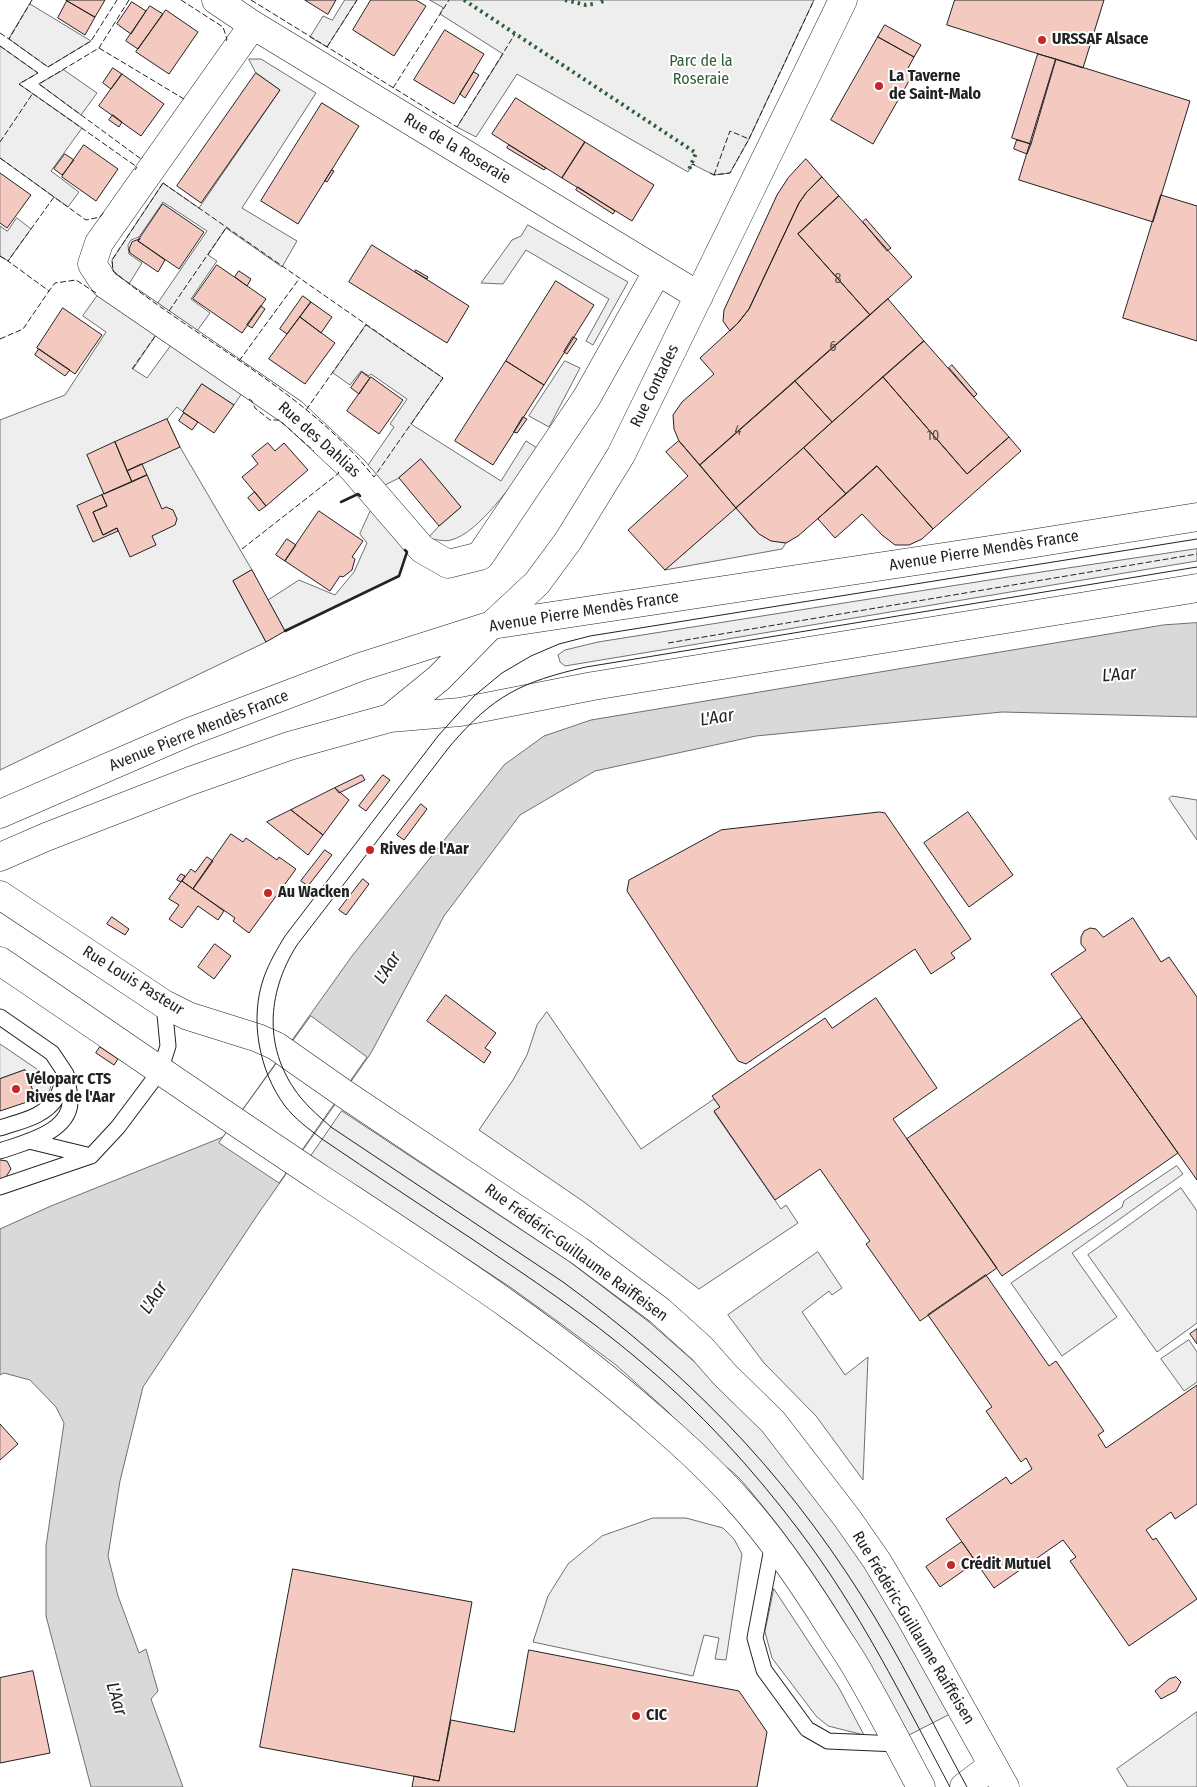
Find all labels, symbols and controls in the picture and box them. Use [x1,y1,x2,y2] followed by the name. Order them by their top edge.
[1052,30,1148,50] place label: URSSAF Alsace
[1036,34,1048,46] marker: URSSAF Alsace
[669,52,733,90] park label: Parc de la Roseraie
[889,67,981,105] place label: La Taverne de Saint-Malo
[873,80,885,92] marker: La Taverne de Saint-Malo
[400,110,514,188] street label: Rue de la Roseraie
[835,271,841,287] house number: 8
[830,339,836,355] house number: 6
[627,341,683,431] street label: Rue Contades
[274,398,364,482] street label: Rue des Dahlias
[735,423,741,439] house number: 4
[927,428,939,444] house number: 10
[888,527,1080,575] street label: Avenue Pierre Mendès France
[488,588,680,636] street label: Avenue Pierre Mendès France
[1101,663,1137,687] water label: L'Aar
[107,686,291,776] street label: Avenue Pierre Mendès France
[698,705,736,731] water label: L'Aar
[380,840,469,860] place label: Rives de l'Aar
[364,844,376,856] marker: Rives de l'Aar
[278,883,350,903] place label: Au Wacken
[262,887,274,899] marker: Au Wacken
[79,942,187,1020] street label: Rue Louis Pasteur
[370,948,406,988] water label: L'Aar
[26,1070,115,1108] place label: Véloparc CTS Rives de l'Aar
[10,1083,22,1095] marker: Véloparc CTS Rives de l'Aar
[481,1180,671,1326] street label: Rue Frédéric-Guillaume Raiffeisen
[136,1278,172,1318] water label: L'Aar
[848,1528,978,1728] street label: Rue Frédéric-Guillaume Raiffeisen
[961,1555,1051,1575] place label: Crédit Mutuel
[945,1559,957,1571] marker: Crédit Mutuel
[101,1680,131,1718] water label: L'Aar
[646,1706,667,1726] place label: CIC
[630,1710,642,1722] marker: CIC

